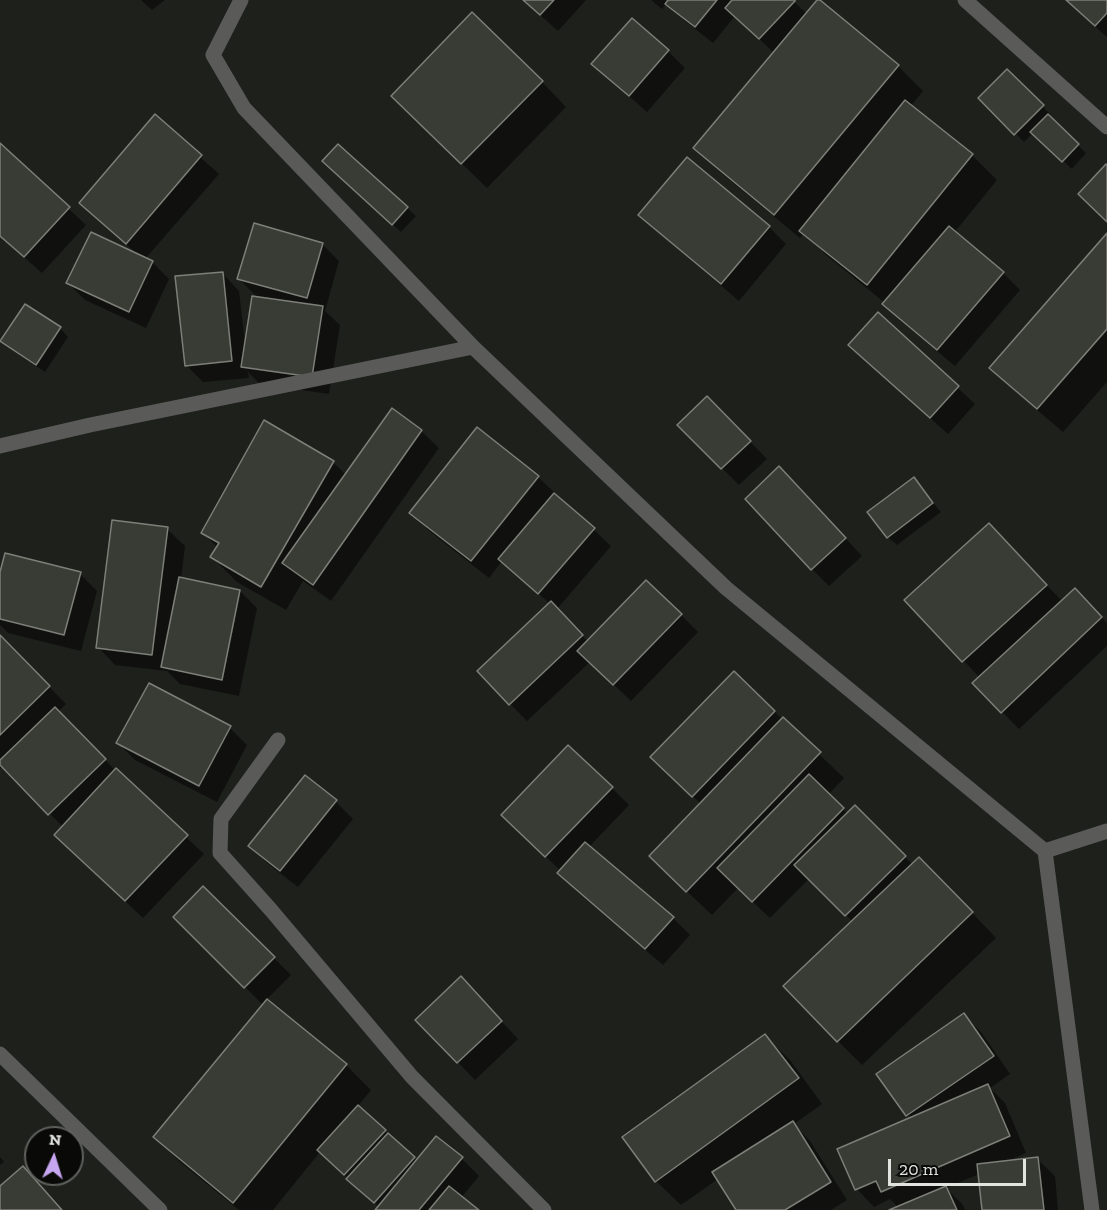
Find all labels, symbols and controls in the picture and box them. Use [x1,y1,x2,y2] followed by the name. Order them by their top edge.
[24,1126,84,1186] north arrow
[48,1130,62,1149] text: N
[891,1147,1029,1185] scale bar
[899,1158,938,1180] text: 20 m

